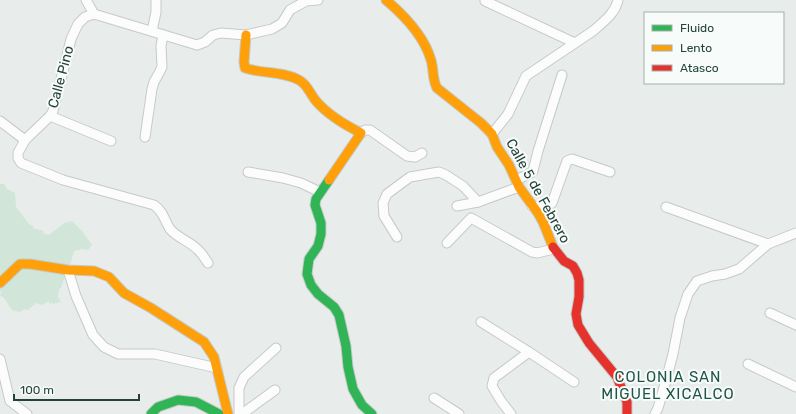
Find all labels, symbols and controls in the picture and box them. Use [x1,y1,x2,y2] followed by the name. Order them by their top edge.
[644,12,784,84] legend
[680,21,714,35] text: Fluido
[680,41,712,55] text: Lento
[45,44,77,110] street label: Calle Pino
[680,61,719,75] text: Atasco
[502,136,574,246] street label: Calle 5 de Febrero
[601,368,735,403] district label: COLONIA SAN MIGUEL XICALCO
[14,376,139,402] scale bar
[20,383,54,397] text: 100 m

